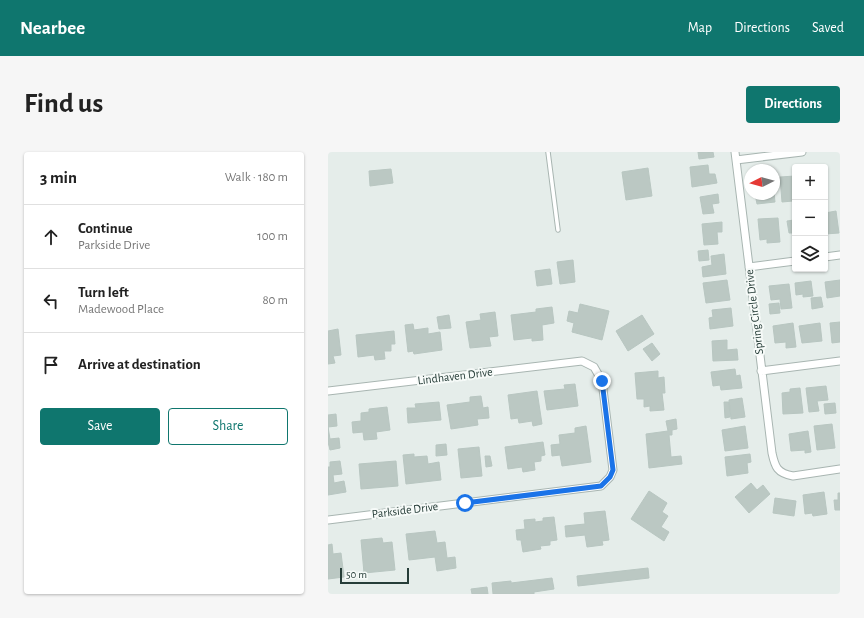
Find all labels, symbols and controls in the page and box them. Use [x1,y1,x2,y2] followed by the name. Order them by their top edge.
[20,19,85,38] text: Nearbee
[688,21,712,35] text: Map
[734,21,790,35] text: Directions
[812,21,844,35] text: Saved
[746,86,840,123] button: Directions
[24,90,103,118] text: Find us
[744,164,780,200] north arrow
[792,164,828,272] map controls
[792,164,828,200] button: +
[40,169,77,186] text: 3 min
[225,171,288,184] text: Walk · 180 m
[792,200,828,236] button: −
[78,221,133,236] text: Continue
[40,226,62,248] icon: ahead
[257,230,288,243] text: 100 m
[792,236,828,272] button: layers
[78,239,150,252] text: Parkside Drive
[743,269,765,355] street label: Spring Circle Drive
[78,285,129,300] text: Turn left
[40,290,62,312] icon: left
[262,294,288,307] text: 80 m
[78,303,164,316] text: Madewood Place
[40,354,62,376] icon: arrive
[78,357,201,372] text: Arrive at destination
[417,365,493,387] street label: Lindhaven Drive
[593,372,611,390] route end
[40,408,160,445] button: Save
[168,408,288,445] button: Share
[456,494,474,512] route start
[371,500,439,520] street label: Parkside Drive
[340,566,409,585] scale bar
[346,569,367,580] text: 50 m

